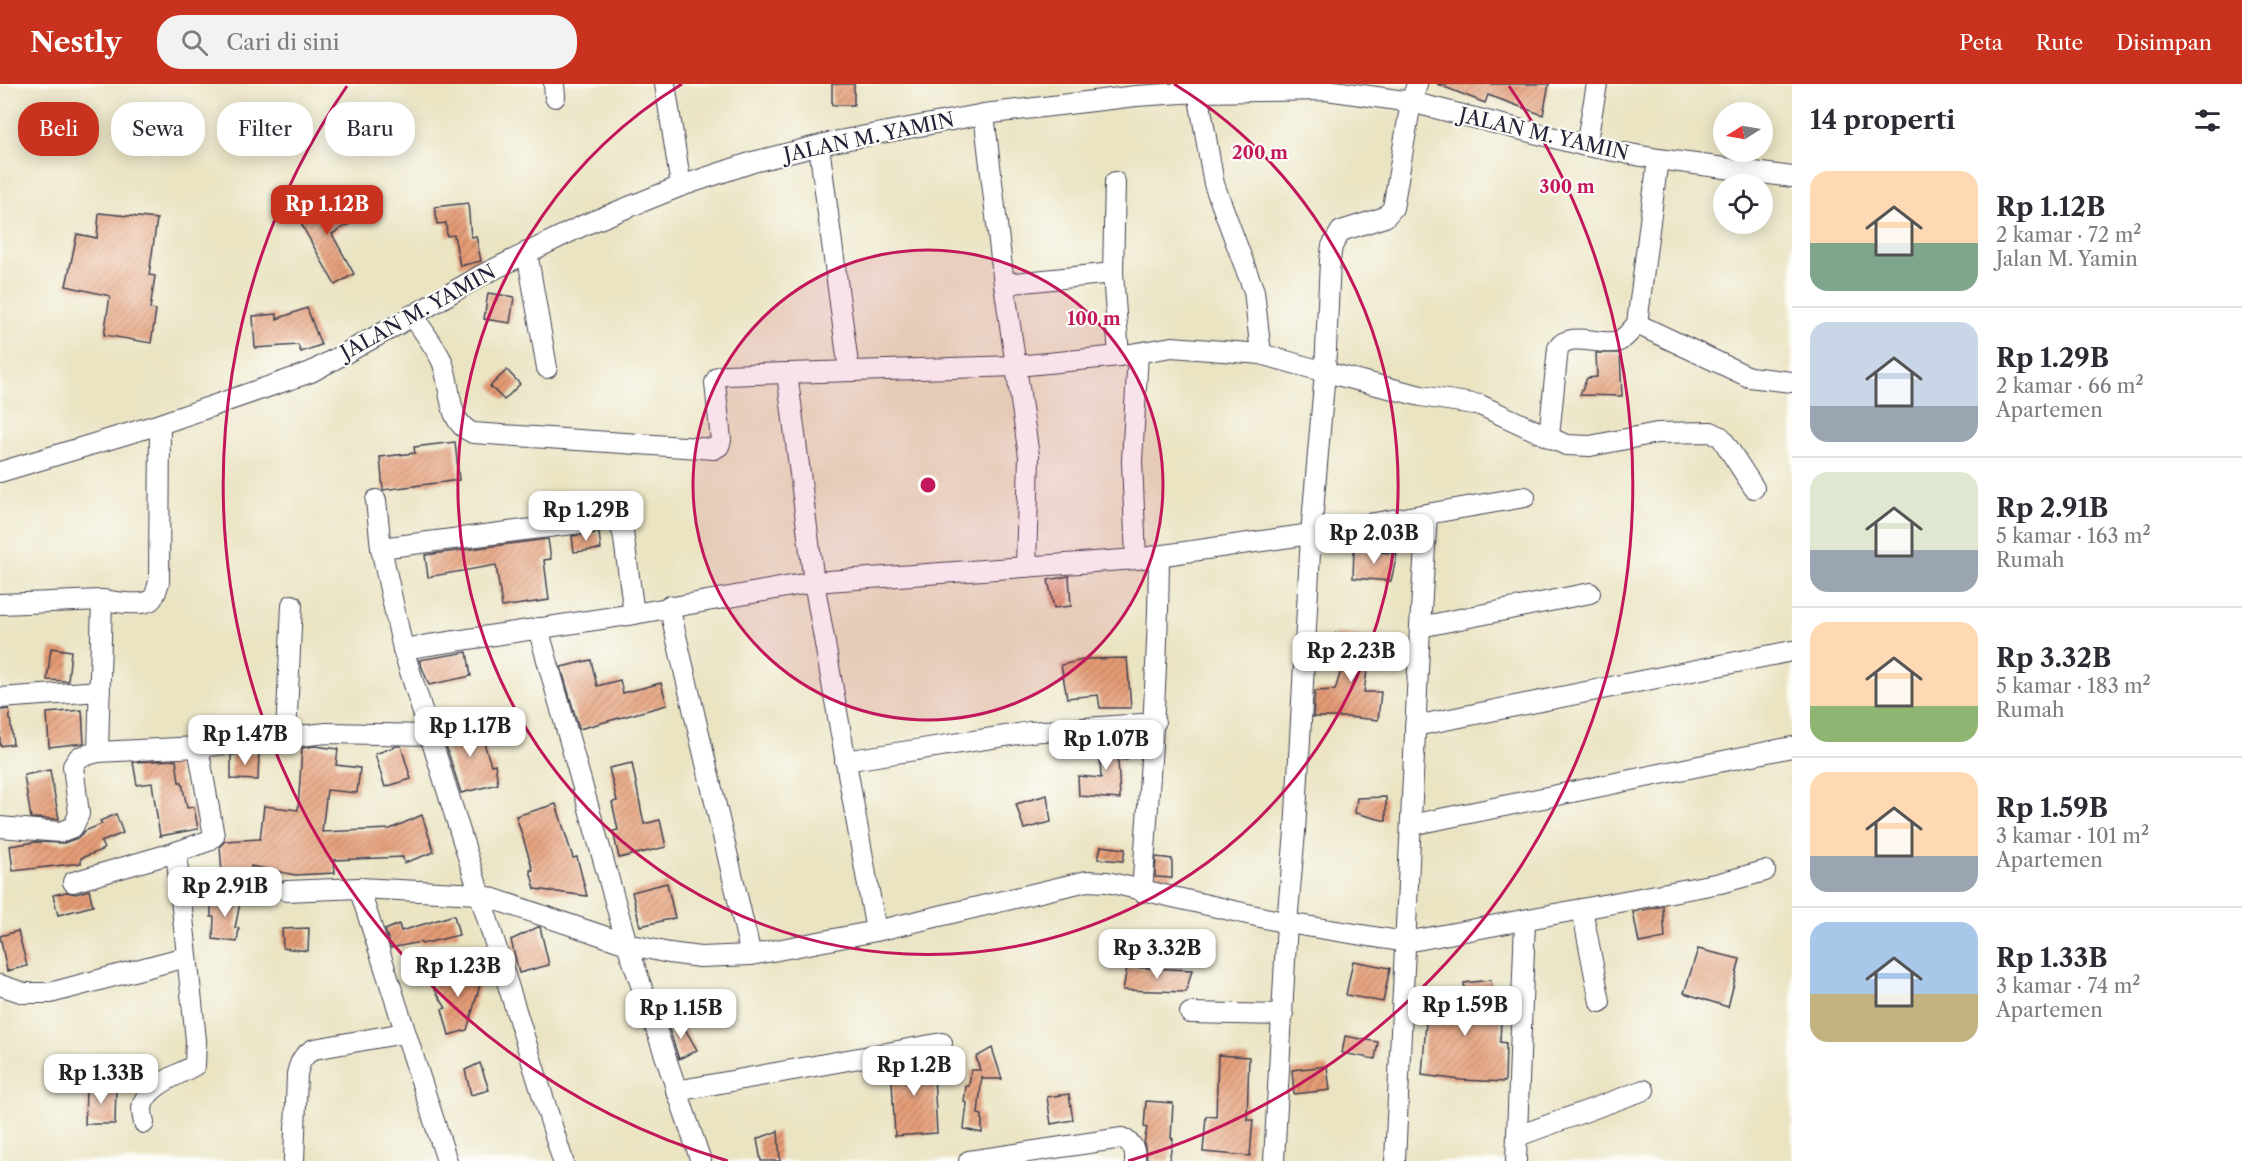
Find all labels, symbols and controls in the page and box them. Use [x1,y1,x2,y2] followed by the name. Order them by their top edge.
[157,15,577,69] search box
[30,25,121,59] text: Nestly
[178,26,211,59] icon: search
[226,29,339,56] text: Cari di sini
[1959,30,2003,55] text: Peta
[2036,30,2083,55] text: Rute
[2116,30,2212,55] text: Disimpan
[18,102,99,156] chip: Beli
[111,102,205,156] chip: Sewa
[217,102,313,156] chip: Filter
[325,102,415,156] chip: Baru
[1454,102,1631,165] street label: JALAN M. YAMIN
[1713,102,1773,162] north arrow
[1713,102,1773,234] map controls
[1810,104,1955,136] text: 14 properti
[2191,104,2224,137] icon: filters
[779,107,956,167] street label: JALAN M. YAMIN
[1232,142,1288,164] text: 200 m
[1713,174,1773,234] button: locate
[1539,176,1595,198] text: 300 m
[265,185,389,236] pin: Rp 1.12B
[1996,191,2105,223] text: Rp 1.12B
[285,192,369,216] text: Rp 1.12B
[1858,195,1930,267] icon: home
[1996,223,2142,247] text: 2 kamar · 72 m²
[1996,247,2138,271] text: Jalan M. Yamin
[334,259,500,366] street label: JALAN M. YAMIN
[1067,308,1121,330] text: 100 m
[1996,342,2109,374] text: Rp 1.29B
[1858,346,1930,418] icon: home
[1996,374,2144,398] text: 2 kamar · 66 m²
[1996,398,2103,422] text: Apartemen
[918,475,938,495] centre of rings
[524,491,648,542] pin: Rp 1.29B
[1996,492,2108,524] text: Rp 2.91B
[1858,496,1930,568] icon: home
[543,498,629,522] text: Rp 1.29B
[1312,514,1436,565] pin: Rp 2.03B
[1329,521,1419,545] text: Rp 2.03B
[1996,524,2151,548] text: 5 kamar · 163 m²
[1996,548,2065,572] text: Rumah
[1289,632,1413,683] pin: Rp 2.23B
[1306,639,1396,663] text: Rp 2.23B
[1996,642,2111,674] text: Rp 3.32B
[1858,646,1930,718] icon: home
[1996,674,2151,698] text: 5 kamar · 183 m²
[1996,698,2065,722] text: Rumah
[408,707,532,758] pin: Rp 1.17B
[429,714,511,738] text: Rp 1.17B
[183,715,307,766] pin: Rp 1.47B
[1044,720,1168,771] pin: Rp 1.07B
[202,722,288,746] text: Rp 1.47B
[1063,727,1149,751] text: Rp 1.07B
[1996,792,2108,824] text: Rp 1.59B
[1858,796,1930,868] icon: home
[1996,824,2149,848] text: 3 kamar · 101 m²
[1996,848,2103,872] text: Apartemen
[163,867,287,918] pin: Rp 2.91B
[182,874,268,898] text: Rp 2.91B
[1095,929,1219,980] pin: Rp 3.32B
[1113,936,1201,960] text: Rp 3.32B
[1996,942,2108,974] text: Rp 1.33B
[1858,946,1930,1018] icon: home
[396,947,520,998] pin: Rp 1.23B
[415,954,501,978] text: Rp 1.23B
[1996,974,2140,998] text: 3 kamar · 74 m²
[1403,986,1527,1037] pin: Rp 1.59B
[619,989,743,1040] pin: Rp 1.15B
[1422,993,1508,1017] text: Rp 1.59B
[639,996,723,1020] text: Rp 1.15B
[1996,998,2103,1022] text: Apartemen
[859,1046,969,1097] pin: Rp 1.2B
[876,1053,952,1077] text: Rp 1.2B
[39,1054,163,1105] pin: Rp 1.33B
[58,1061,144,1085] text: Rp 1.33B

